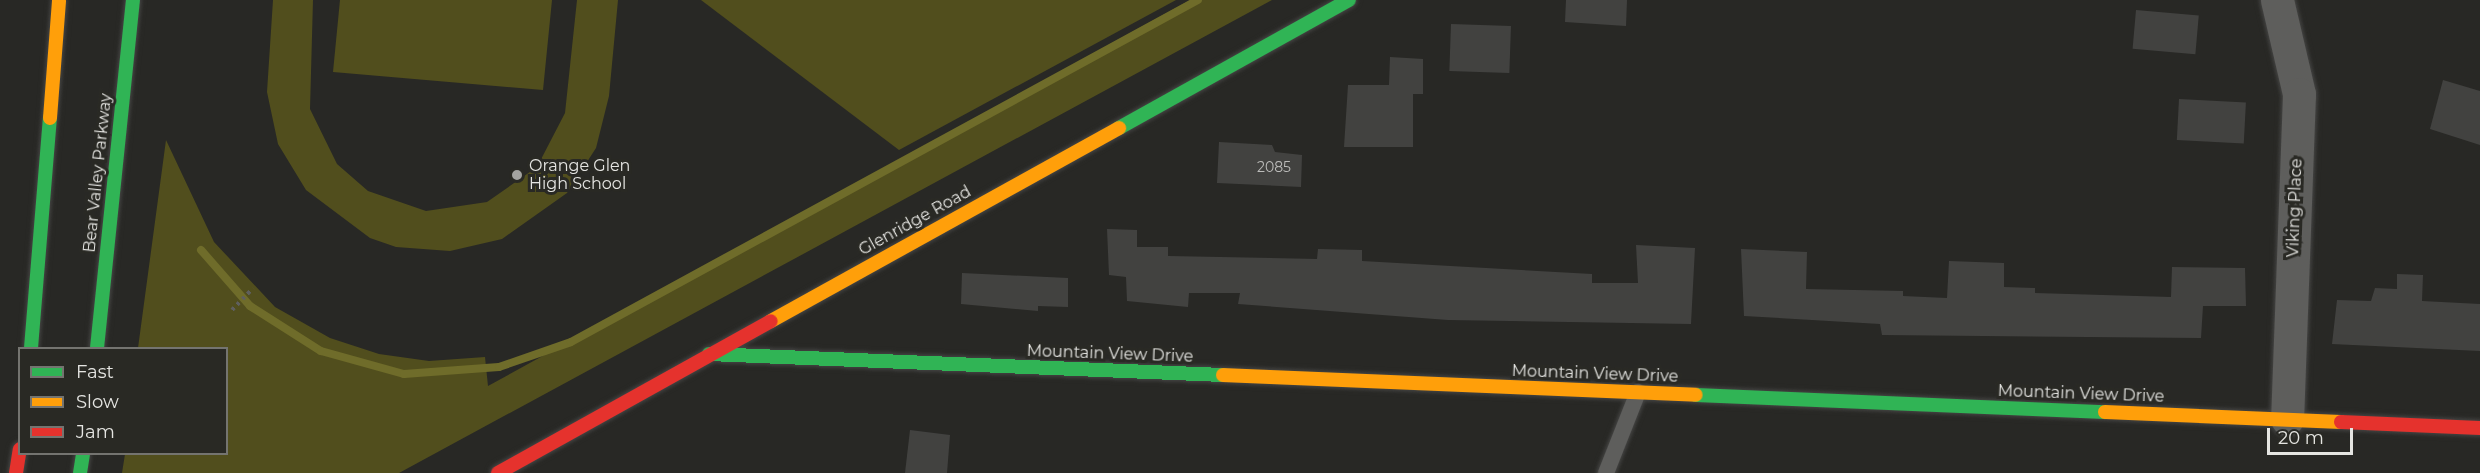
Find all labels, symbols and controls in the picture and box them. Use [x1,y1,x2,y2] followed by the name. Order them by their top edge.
[80,92,116,254] street label: Bear Valley Parkway
[529,156,630,194] place label: Orange Glen High School
[2284,158,2306,258] street label: Viking Place
[1257,159,1291,175] house number: 2085
[510,168,524,182] marker: Orange Glen High School
[856,182,974,260] street label: Glenridge Road
[1026,341,1194,367] street label: Mountain View Drive
[18,347,228,455] legend
[76,361,114,383] text: Fast
[1511,361,1679,387] street label: Mountain View Drive
[1997,381,2165,407] street label: Mountain View Drive
[76,391,119,413] text: Slow
[2270,416,2356,454] scale bar
[76,421,115,443] text: Jam
[2278,427,2324,449] text: 20 m

